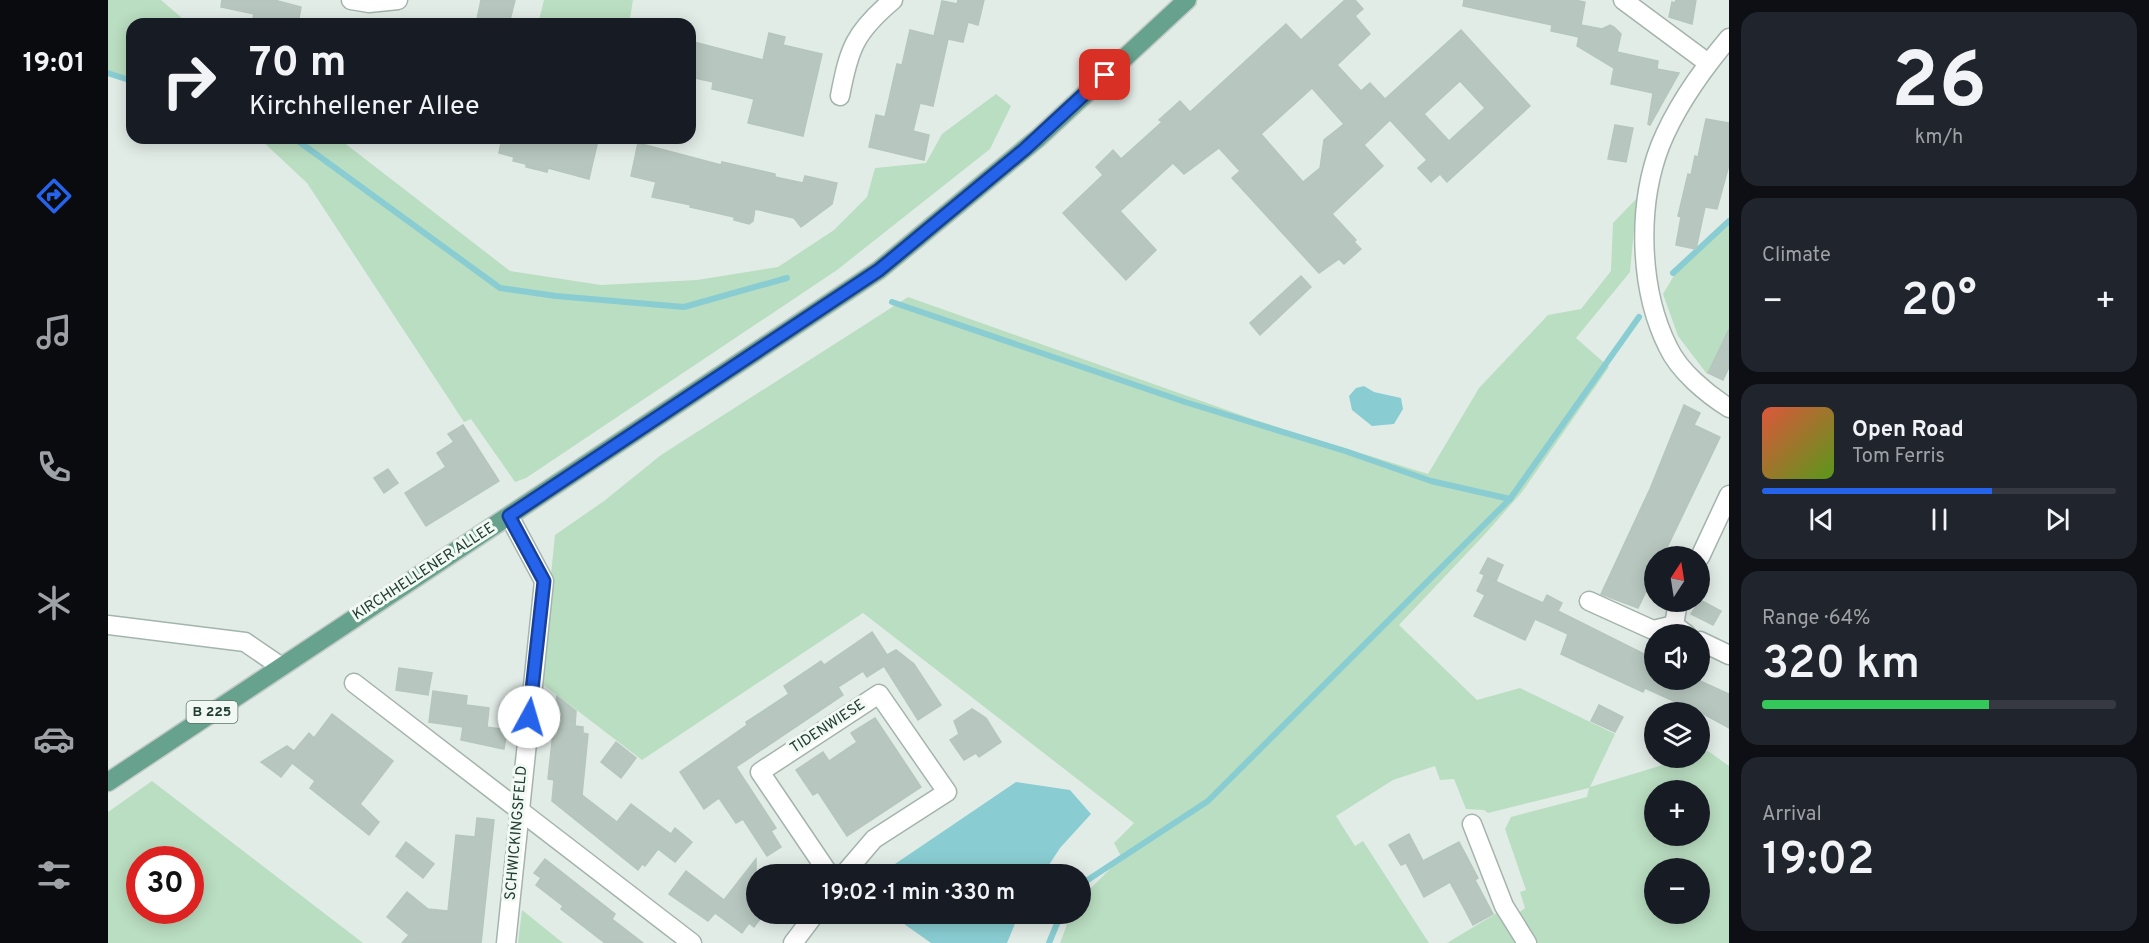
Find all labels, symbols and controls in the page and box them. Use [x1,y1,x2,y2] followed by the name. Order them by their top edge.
[1891,36,1987,135] text: 26
[249,38,347,91] text: 70 m
[150,42,228,120] icon: right
[23,47,85,81] text: 19:01
[1079,49,1130,100] pin
[1088,58,1121,91] icon: arrive
[249,90,479,124] text: Kirchhellener Allee
[1915,125,1963,151] text: km/h
[33,175,75,217] icon: directions
[1762,243,1831,269] text: Climate
[1901,274,1977,331] text: 20°
[1762,282,1783,324] text: −
[2095,282,2116,324] text: +
[33,311,75,353] icon: music
[1852,417,1964,444] text: Open Road
[1852,444,1945,470] text: Tom Ferris
[33,446,75,488] icon: phone
[1805,503,1838,536] icon: previous
[1923,503,1956,536] icon: pause
[2041,503,2074,536] icon: next
[349,519,499,625] street label: KIRCHHELLENER ALLEE
[1644,546,1710,612] north arrow
[1644,546,1710,924] map controls
[33,582,75,624] icon: climate
[1762,606,1871,632] text: Range · 64%
[1644,624,1710,690] button: sound
[1762,637,1920,694] text: 320 km
[497,685,561,749] position arrow
[787,696,869,758] street label: TIDENWIESE
[186,701,238,723] road number: B 225
[1644,702,1710,768] button: layers
[33,718,75,760] icon: car
[502,765,532,901] street label: SCHWICKINGSFELD
[1644,780,1710,846] button: +
[1762,802,1822,828] text: Arrival
[1762,833,1875,890] text: 19:02
[126,846,204,924] speed limit sign: 30
[33,854,75,896] icon: filters
[1644,858,1710,924] button: −
[822,880,1015,907] text: 19:02 · 1 min · 330 m

